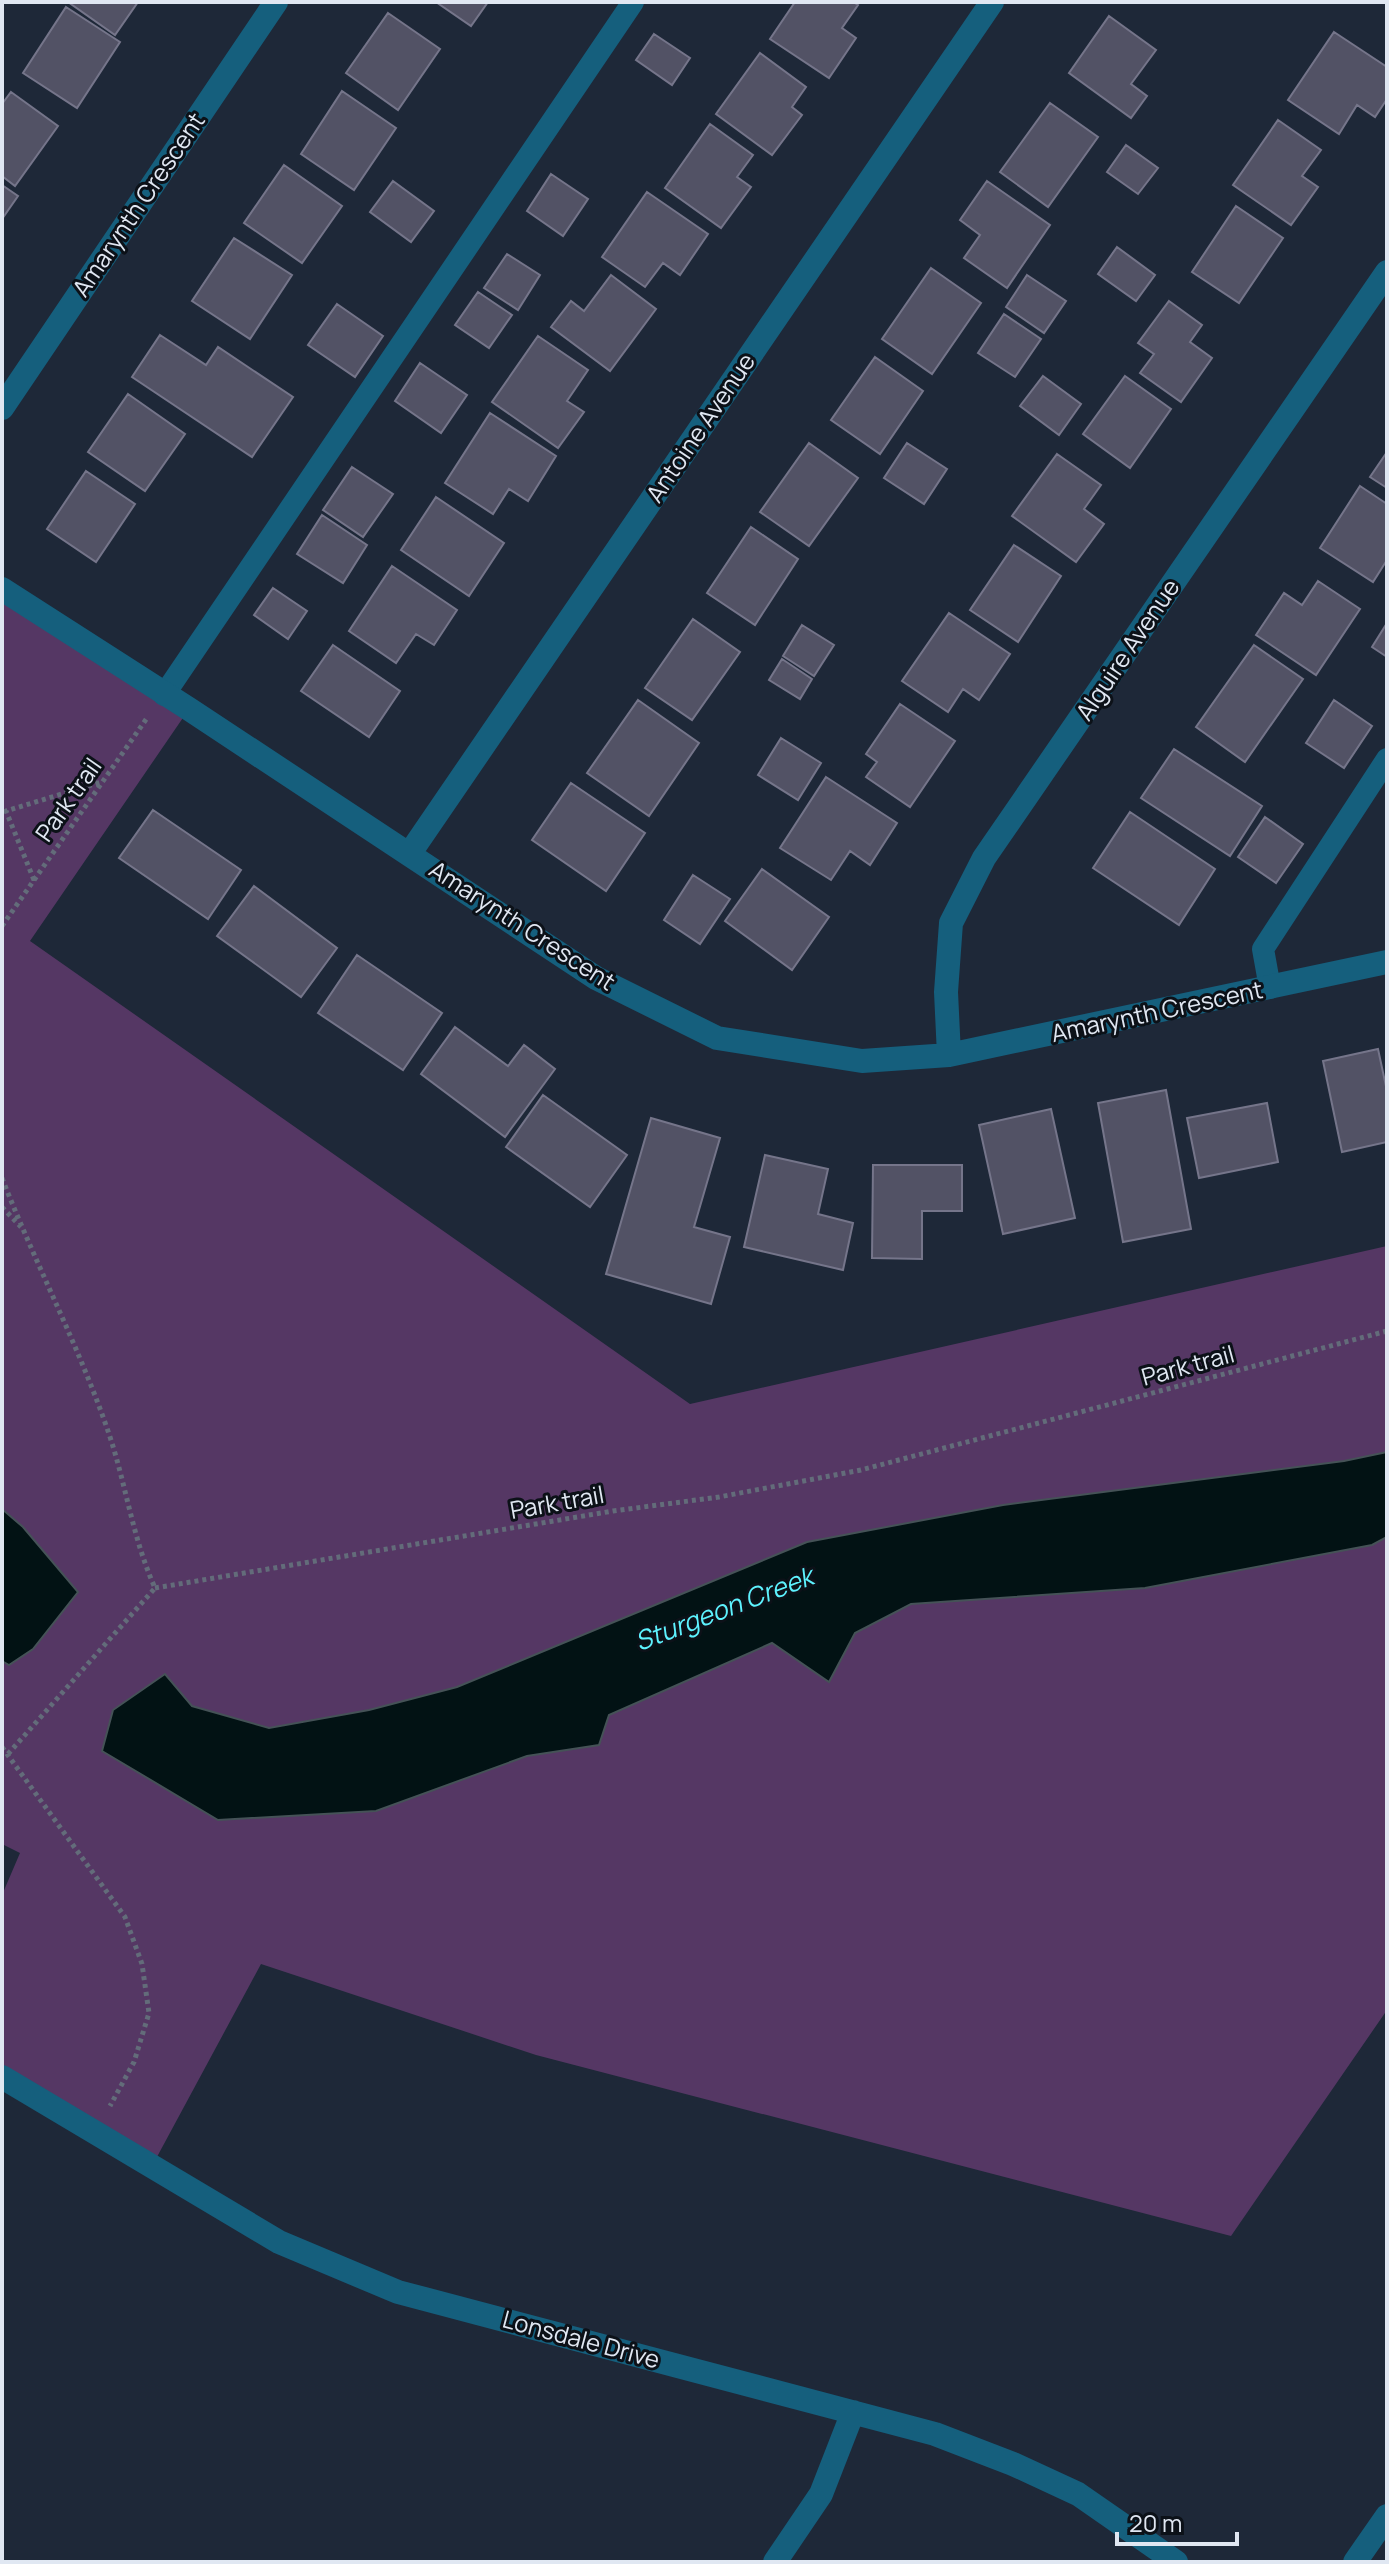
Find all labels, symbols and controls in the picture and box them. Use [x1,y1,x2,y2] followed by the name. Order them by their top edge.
[64,106,212,303] street label: Amarynth Crescent
[638,346,762,508] street label: Antoine Avenue
[1067,572,1186,726] street label: Alguire Avenue
[27,751,109,847] street label: Park trail
[423,852,622,997] street label: Amarynth Crescent
[1048,972,1266,1049] street label: Amarynth Crescent
[1137,1336,1238,1393] street label: Park trail
[507,1477,606,1526] street label: Park trail
[629,1556,822,1659] water label: Sturgeon Creek
[499,2302,664,2375] street label: Lonsdale Drive
[1117,2496,1237,2546] scale bar
[1129,2506,1182,2539] text: 20 m

